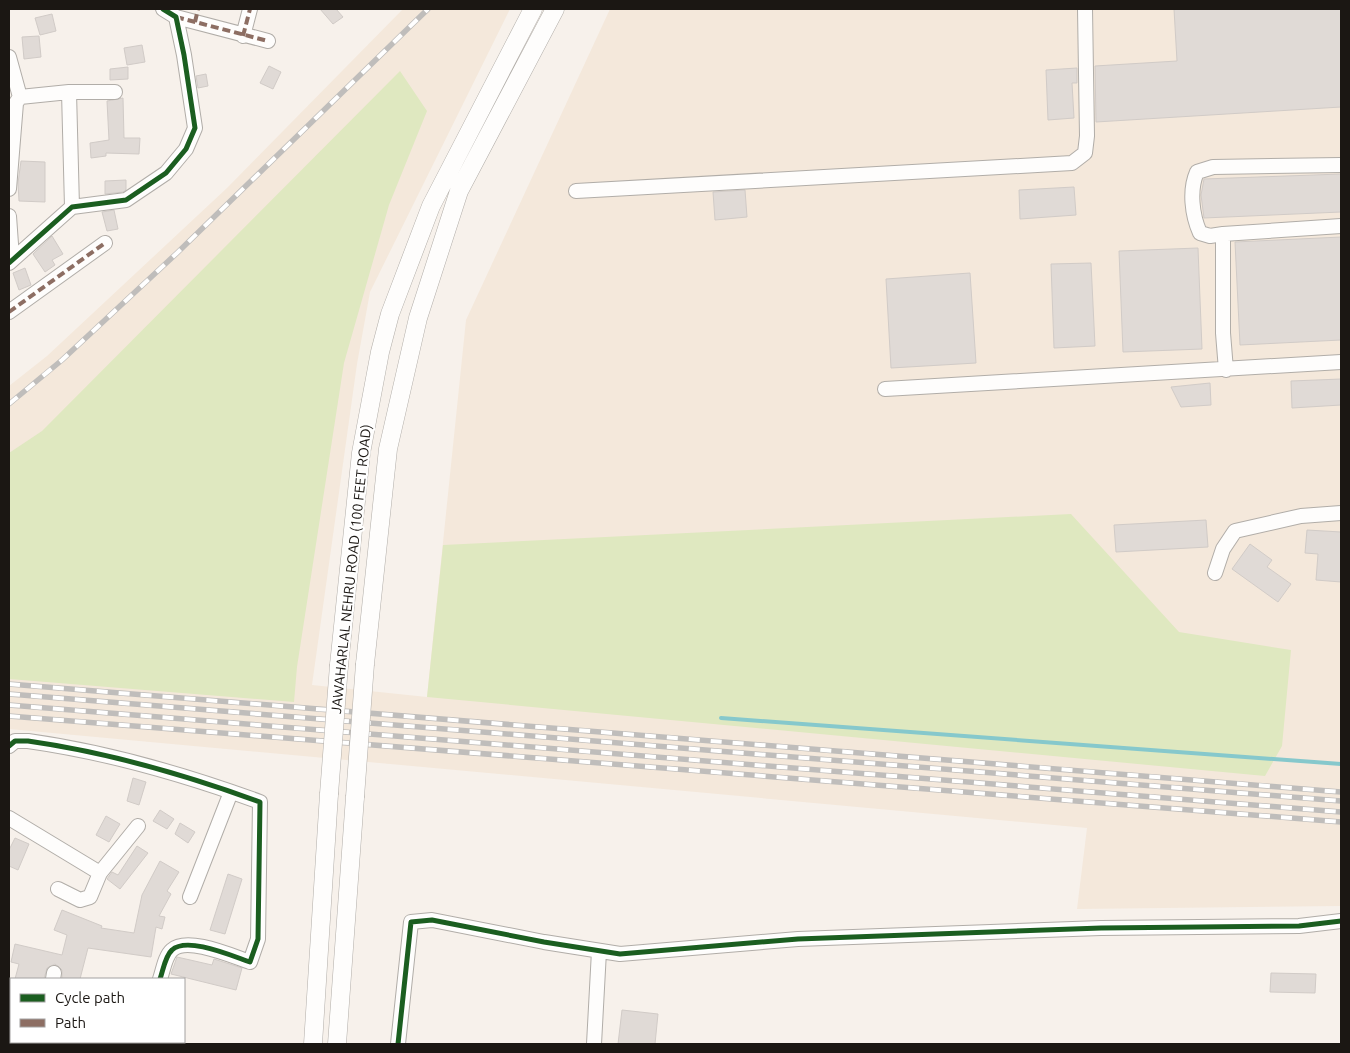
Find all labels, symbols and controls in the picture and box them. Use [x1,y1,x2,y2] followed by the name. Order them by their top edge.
[328,424,374,714] street label: JAWAHARLAL NEHRU ROAD (100 FEET ROAD)
[10,978,185,1043] legend
[55,989,125,1006] text: Cycle path
[55,1014,86,1031] text: Path

